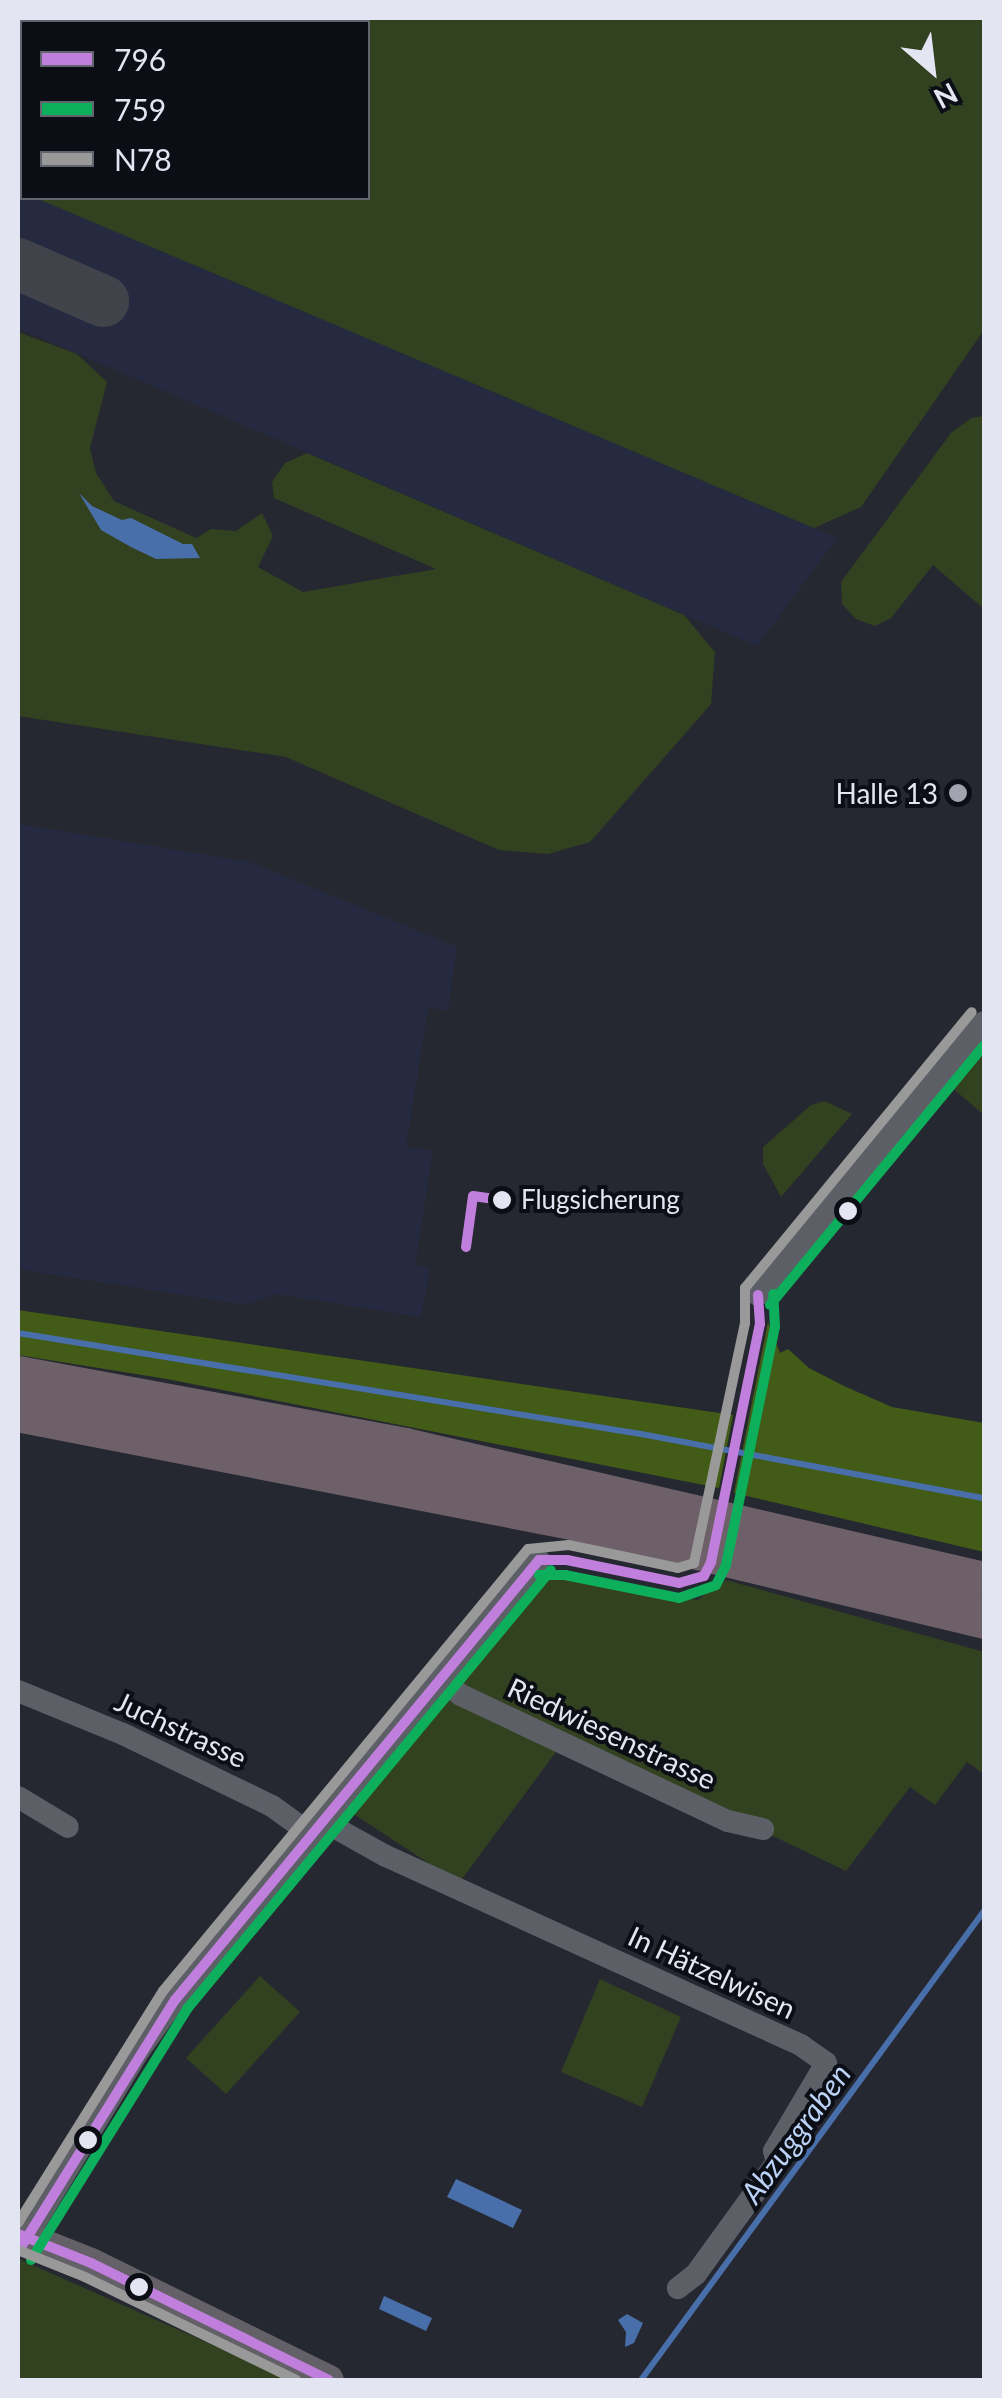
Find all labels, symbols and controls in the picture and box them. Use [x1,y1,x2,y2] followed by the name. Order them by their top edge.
[20,20,370,200] legend
[882,20,982,120] north arrow
[114,41,166,77] text: 796
[929,76,964,117] text: N
[114,91,166,127] text: 759
[114,141,172,177] text: N78
[835,776,938,810] place label: Halle 13
[947,782,969,804] marker: Halle 13
[521,1184,680,1216] place label: Flugsicherung
[492,1190,512,1210] marker: Flugsicherung
[838,1201,858,1221] unlabelled marker
[503,1670,721,1796] street label: Riedwiesenstrasse
[110,1684,252,1774] street label: Juchstrasse
[623,1919,801,2025] street label: In Hätzelwisen
[733,2056,857,2210] water label: Abzuggraben
[78,2130,98,2150] unlabelled marker
[129,2277,149,2297] unlabelled marker

